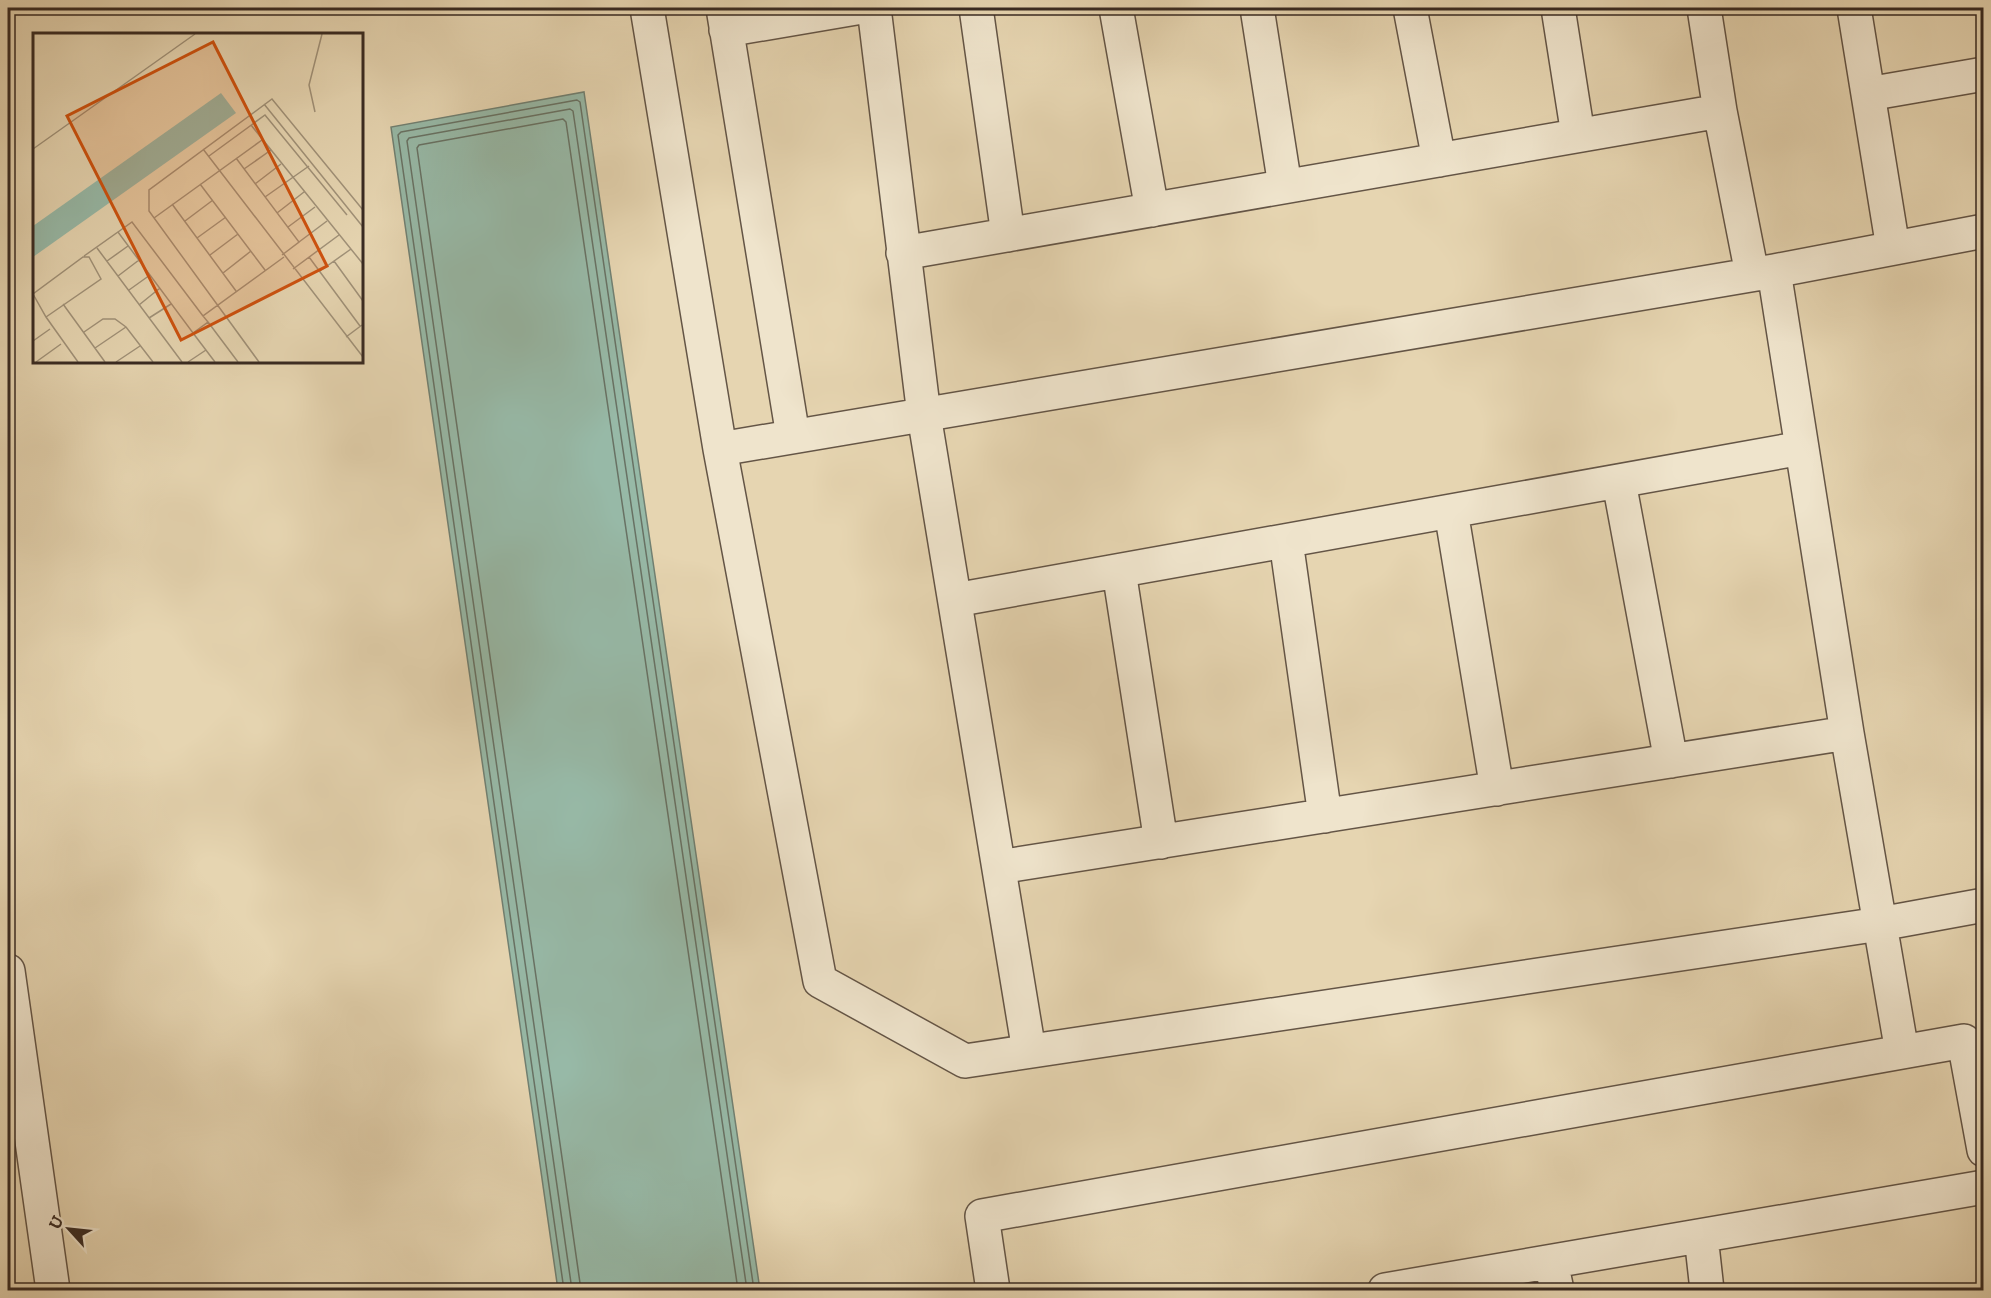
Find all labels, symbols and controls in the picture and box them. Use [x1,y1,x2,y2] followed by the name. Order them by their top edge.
[33,33,363,363] inset map
[39,1199,99,1259] north arrow
[45,1212,69,1233] text: U

